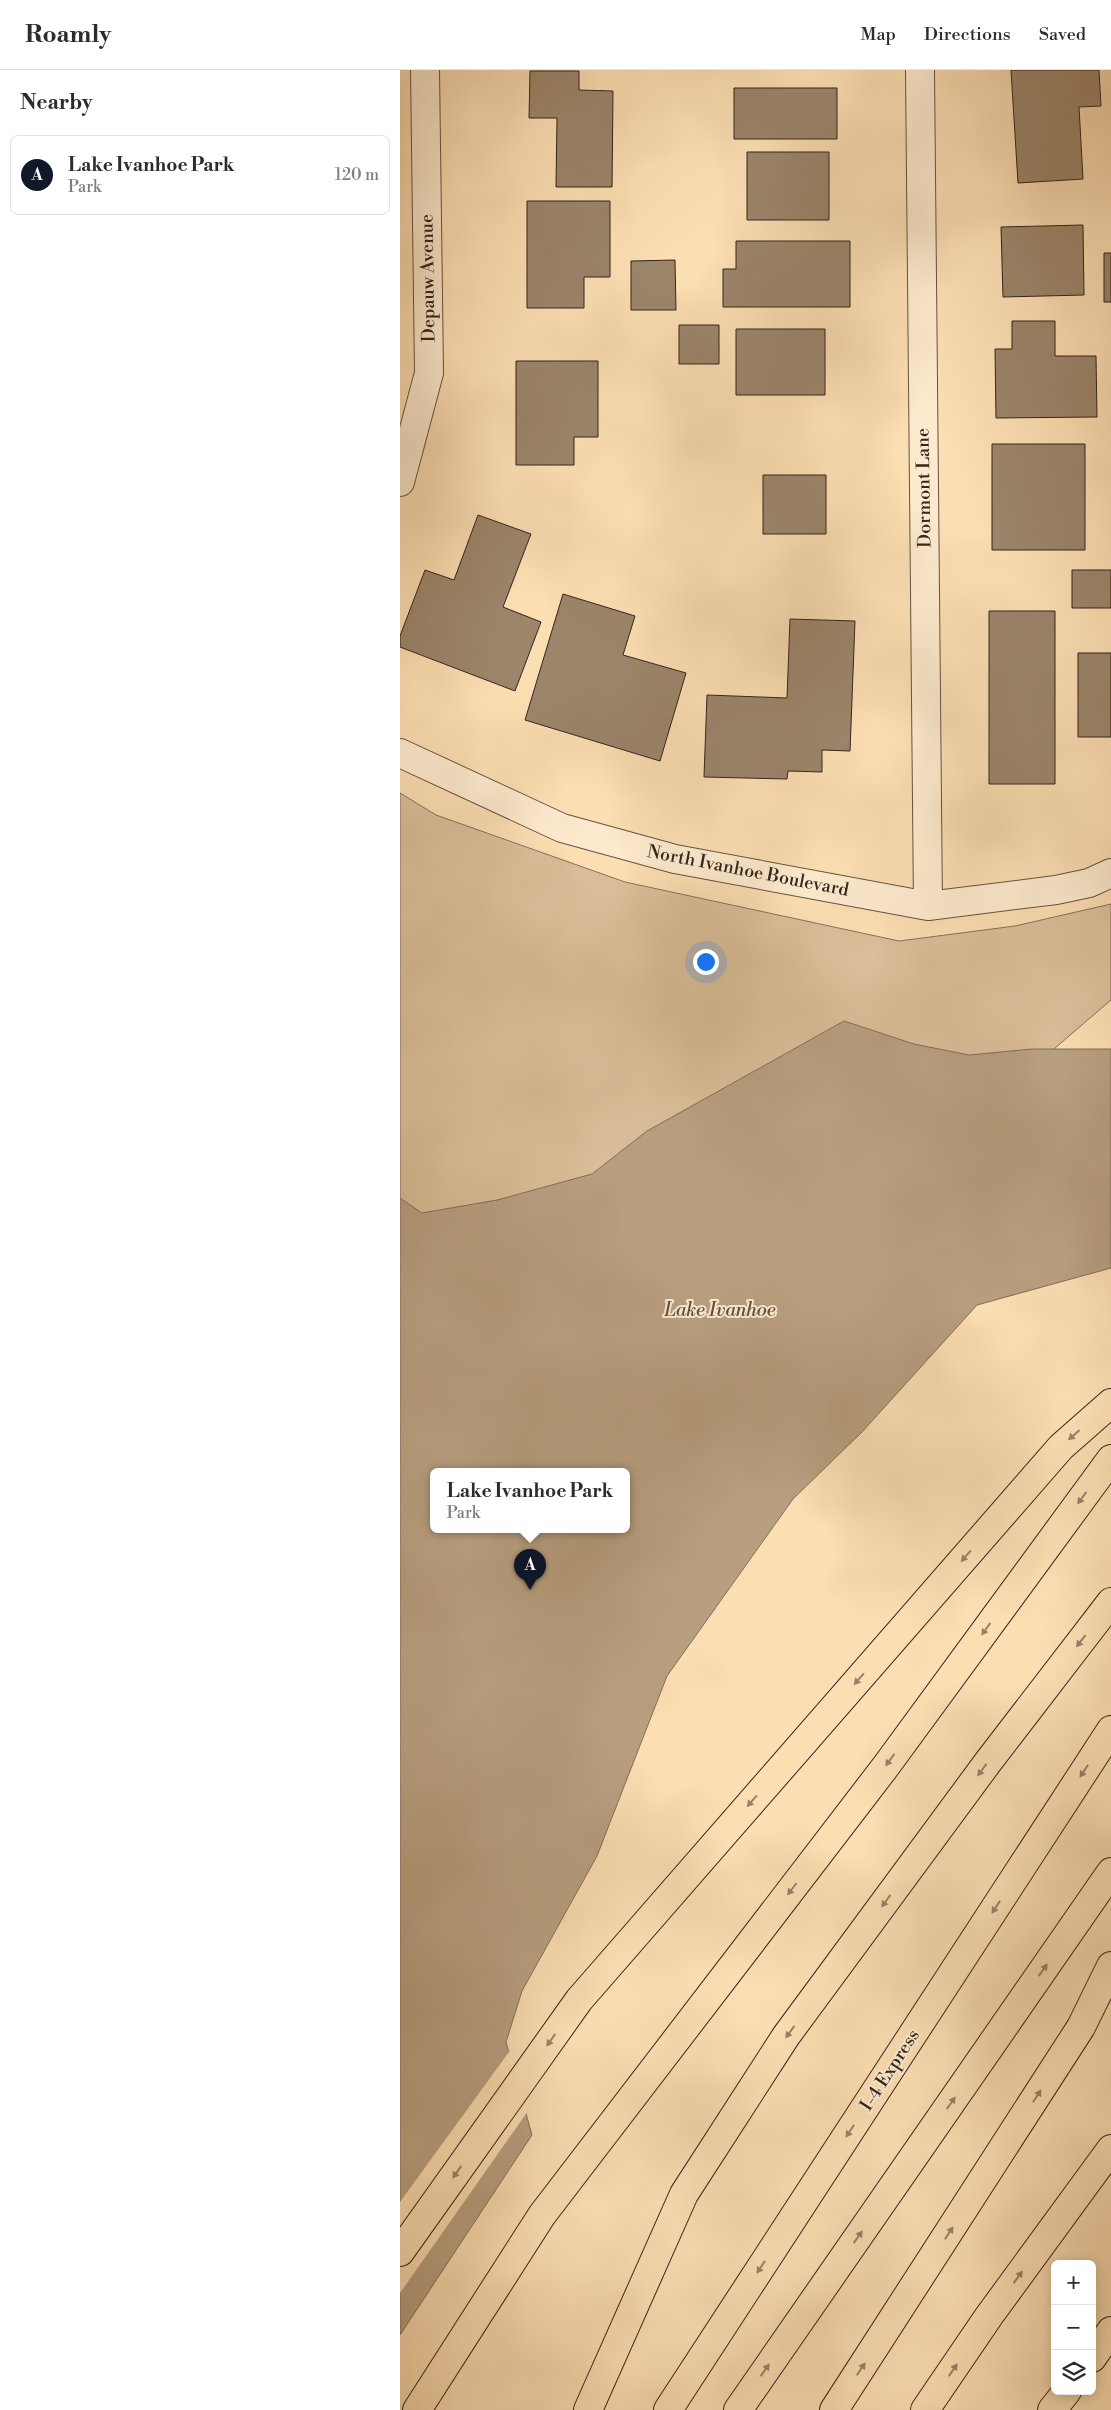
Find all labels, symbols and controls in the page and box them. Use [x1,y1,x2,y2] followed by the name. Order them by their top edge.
[25,20,111,50] text: Roamly
[860,23,896,46] text: Map
[924,23,1011,46] text: Directions
[1039,23,1086,46] text: Saved
[20,90,93,116] text: Nearby
[68,153,235,177] text: Lake Ivanhoe Park
[31,165,43,185] text: A
[335,165,379,185] text: 120 m
[68,177,101,197] text: Park
[415,214,441,342] street label: Depauw Avenue
[911,428,937,548] street label: Dormont Lane
[645,840,852,902] street label: North Ivanhoe Boulevard
[693,949,719,975] your location
[663,1298,776,1322] water label: Lake Ivanhoe
[1068,1430,1081,1441] one-way arrow
[430,1468,630,1533] popup
[447,1479,613,1503] text: Lake Ivanhoe Park
[1077,1491,1087,1505] one-way arrow
[447,1503,480,1523] text: Park
[514,1549,546,1590] pin: A
[960,1550,972,1562] one-way arrow
[981,1622,991,1636] one-way arrow
[1076,1634,1087,1647] one-way arrow
[853,1672,865,1684] one-way arrow
[885,1753,896,1766] one-way arrow
[977,1763,988,1776] one-way arrow
[1080,1764,1089,1777] one-way arrow
[747,1795,758,1808] one-way arrow
[786,1882,797,1895] one-way arrow
[881,1894,891,1908] one-way arrow
[991,1900,1001,1913] one-way arrow
[1039,1963,1048,1976] one-way arrow
[785,2025,795,2038] one-way arrow
[855,2025,925,2115] street label: I-4 Express
[546,2033,556,2047] one-way arrow
[1032,2089,1041,2103] one-way arrow
[946,2097,956,2110] one-way arrow
[845,2124,855,2138] one-way arrow
[452,2165,462,2179] one-way arrow
[944,2226,954,2240] one-way arrow
[853,2230,863,2244] one-way arrow
[757,2260,766,2274] one-way arrow
[1051,2260,1096,2395] map controls
[1051,2260,1096,2305] button: +
[1013,2270,1023,2284] one-way arrow
[1051,2305,1096,2350] button: −
[1051,2350,1096,2395] button: layers
[760,2363,770,2377] one-way arrow
[856,2363,866,2376] one-way arrow
[948,2363,958,2377] one-way arrow

